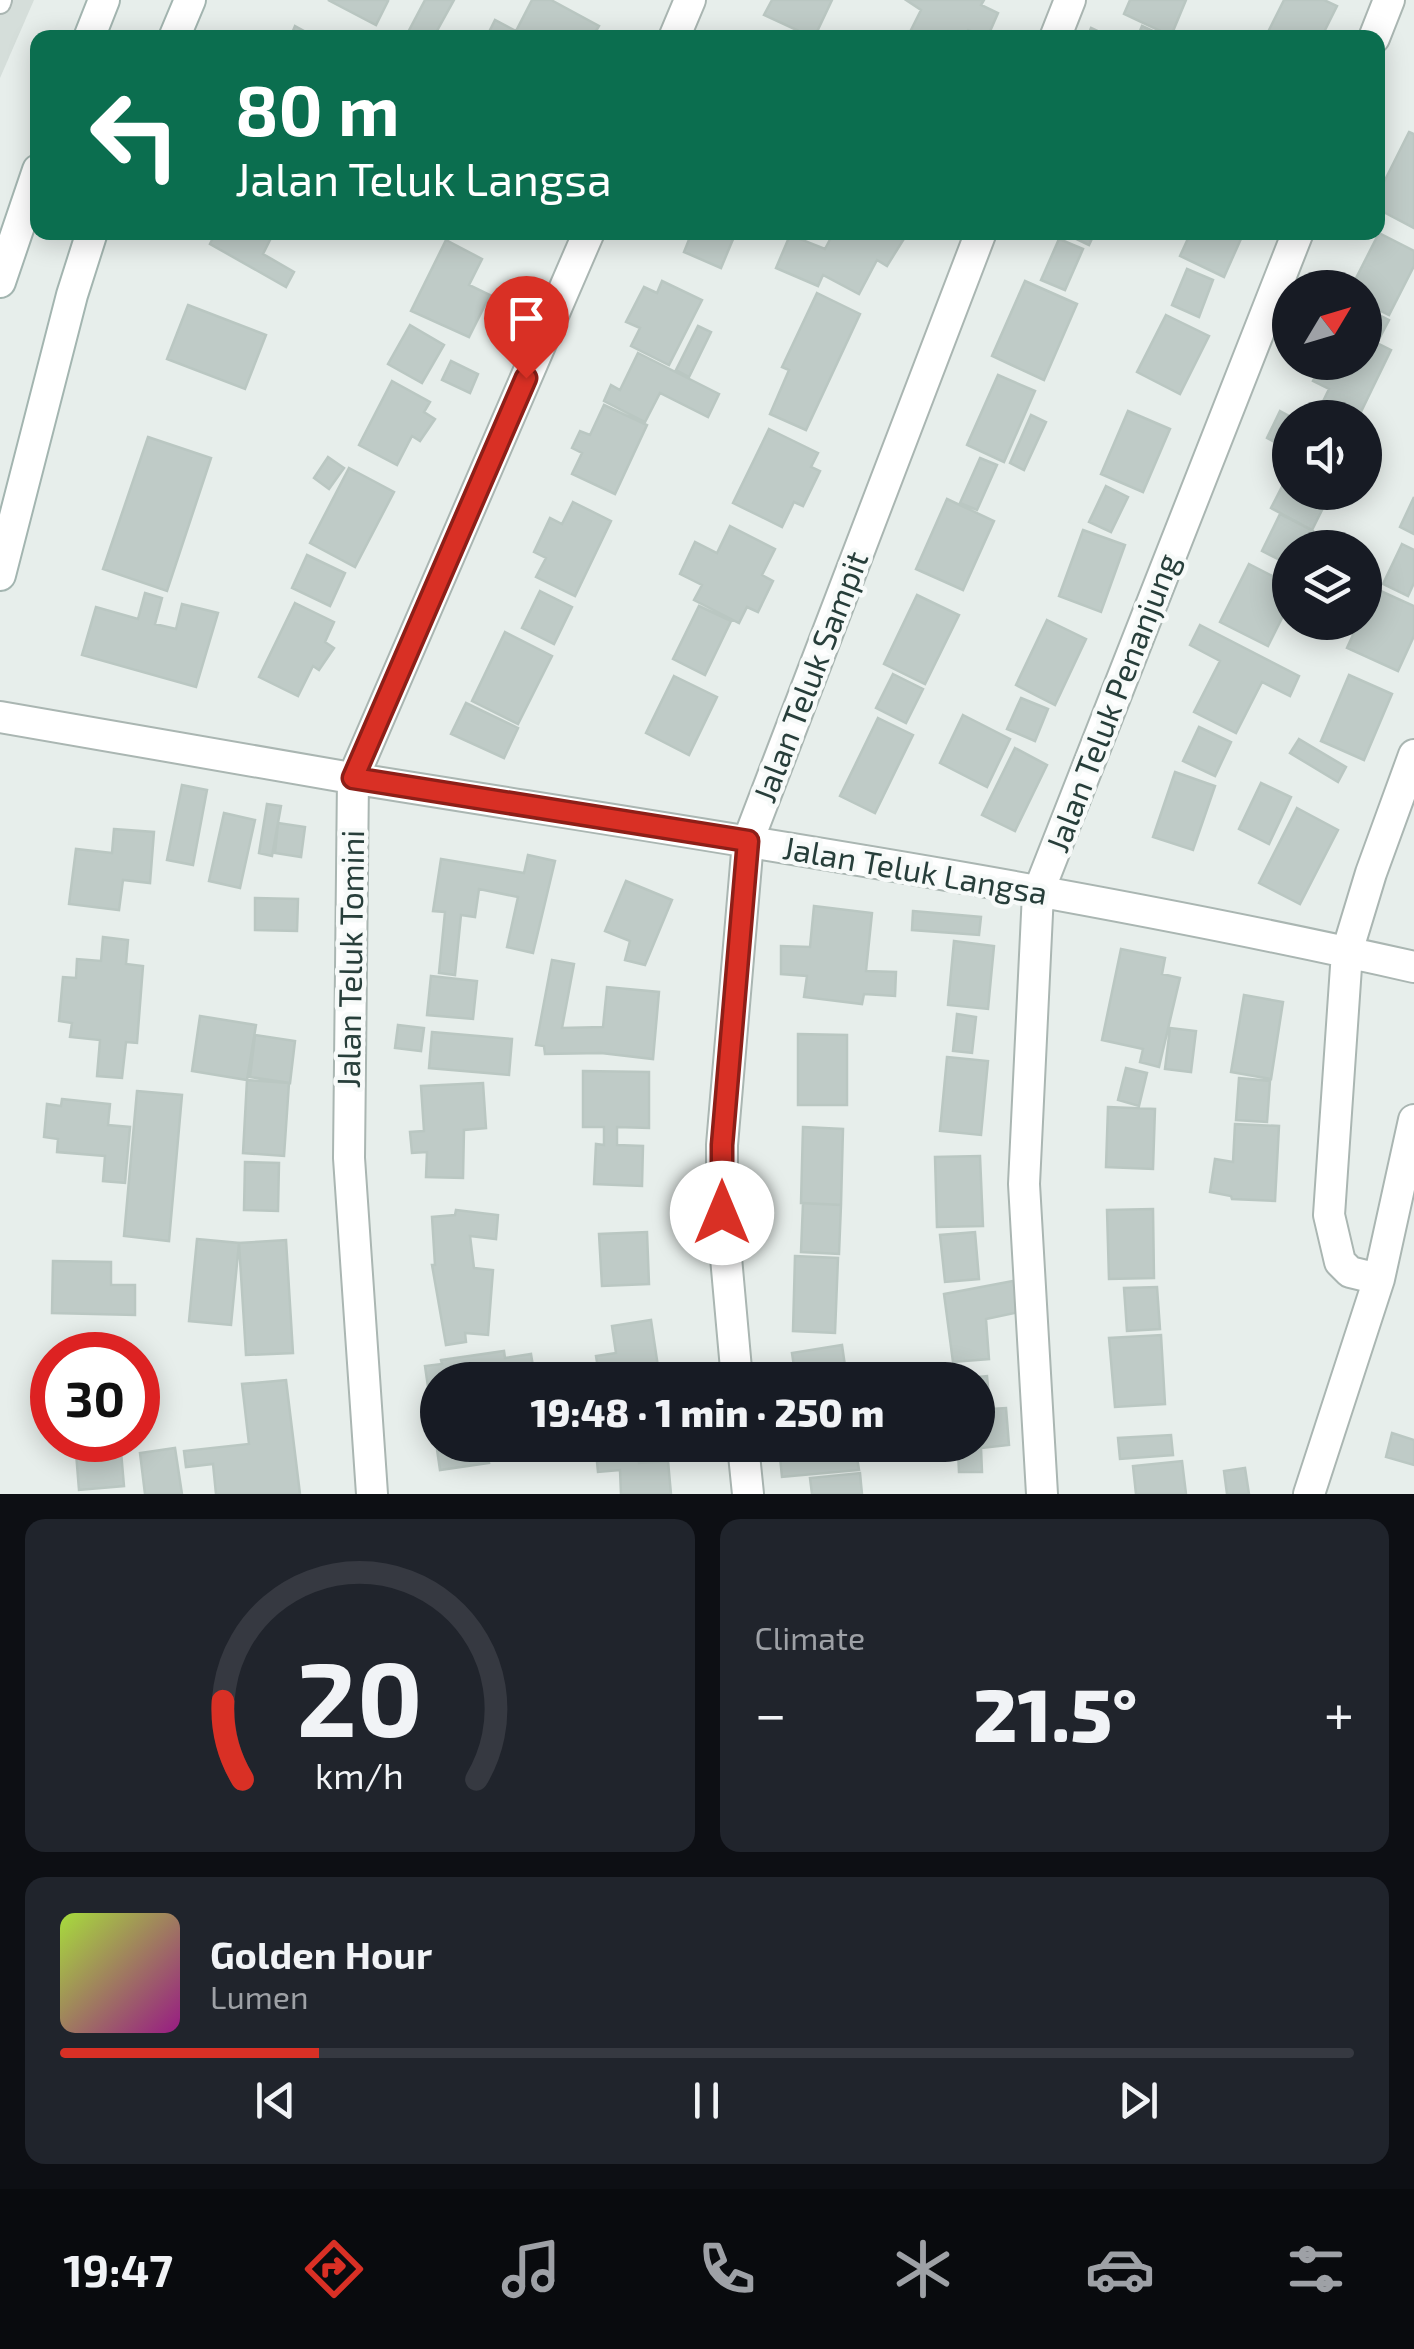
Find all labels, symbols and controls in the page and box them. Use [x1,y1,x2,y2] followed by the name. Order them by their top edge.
[235,66,400,150] text: 80 m
[70,70,200,200] icon: left
[235,151,612,205] text: Jalan Teluk Langsa
[1272,270,1382,380] north arrow
[1272,270,1382,640] map controls
[484,276,569,379] pin
[499,291,554,346] icon: arrive
[1272,400,1382,510] button: sound
[1272,530,1382,640] button: layers
[744,545,874,807] street label: Jalan Teluk Sampit
[1037,547,1187,857] street label: Jalan Teluk Penanjung
[780,827,1051,911] street label: Jalan Teluk Langsa
[328,829,370,1089] street label: Jalan Teluk Tomini
[670,1161,774,1265] position arrow
[30,1332,160,1462] speed limit sign: 30
[531,1389,884,1435] text: 19:48 · 1 min · 250 m
[755,1618,865,1656] text: Climate
[297,1633,423,1758] text: 20
[973,1667,1137,1757] text: 21.5°
[755,1679,787,1745] text: −
[1324,1679,1354,1745] text: +
[315,1753,404,1796] text: km/h
[210,1931,432,1977] text: Golden Hour
[210,1977,309,2015] text: Lumen
[248,2073,303,2128] icon: previous
[679,2073,734,2128] icon: pause
[1111,2073,1166,2128] icon: next
[299,2234,369,2304] icon: directions
[496,2234,566,2304] icon: music
[692,2234,762,2304] icon: phone
[888,2234,958,2304] icon: climate
[1085,2234,1155,2304] icon: car
[1281,2234,1351,2304] icon: filters
[63,2242,173,2296] text: 19:47

